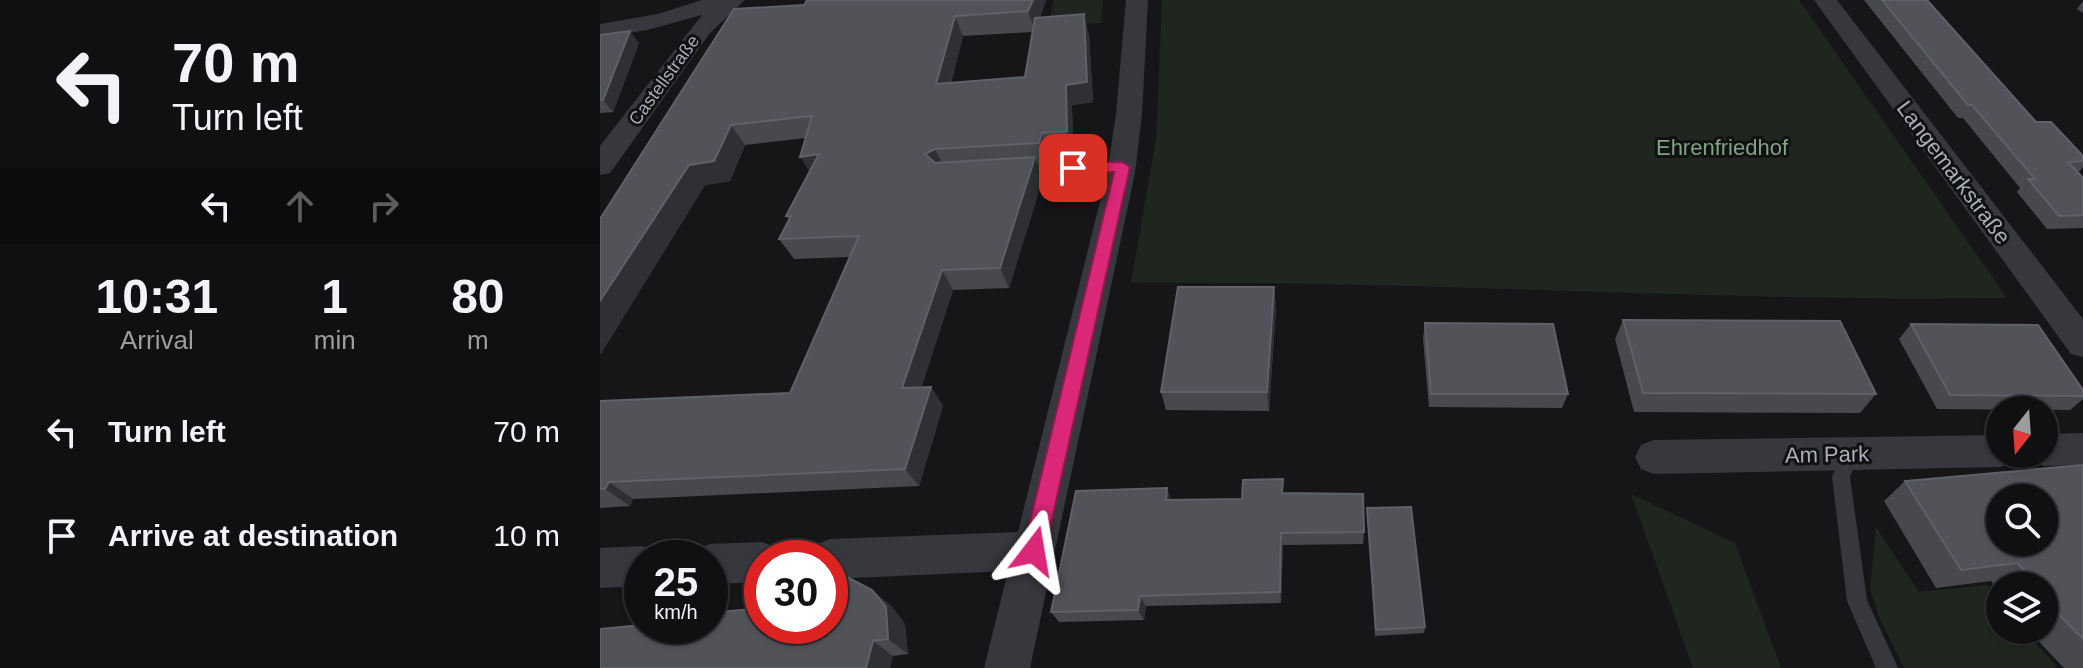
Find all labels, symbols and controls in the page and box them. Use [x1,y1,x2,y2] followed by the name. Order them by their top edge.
[172,31,300,94] text: 70 m
[625,31,703,129] street label: Castellstraße
[40,32,144,136] icon: left
[1892,96,2015,249] street label: Langemarkstraße
[172,97,303,138] text: Turn left
[1039,134,1107,202] pin
[1656,135,1789,160] park label: Ehrenfriedhof
[1051,146,1095,190] icon: arrive
[194,184,238,228] icon: left
[278,184,322,228] icon: ahead
[362,184,406,228] icon: right
[95,270,218,323] text: 10:31
[321,270,348,323] text: 1
[451,270,505,323] text: 80
[120,325,194,355] text: Arrival
[314,325,356,355] text: min
[467,325,489,355] text: m
[1986,396,2058,468] north arrow
[1986,396,2058,644] map controls
[40,410,84,454] icon: left
[108,415,226,448] text: Turn left
[493,415,560,448] text: 70 m
[1785,441,1870,468] street label: Am Park
[1986,484,2058,556] button: search
[992,509,1076,593] position arrow
[40,514,84,558] icon: arrive
[108,519,398,552] text: Arrive at destination
[493,519,560,552] text: 10 m
[744,540,848,644] speed limit sign: 30
[654,560,698,604] text: 25
[1986,572,2058,644] button: layers
[654,601,698,623] text: km/h

